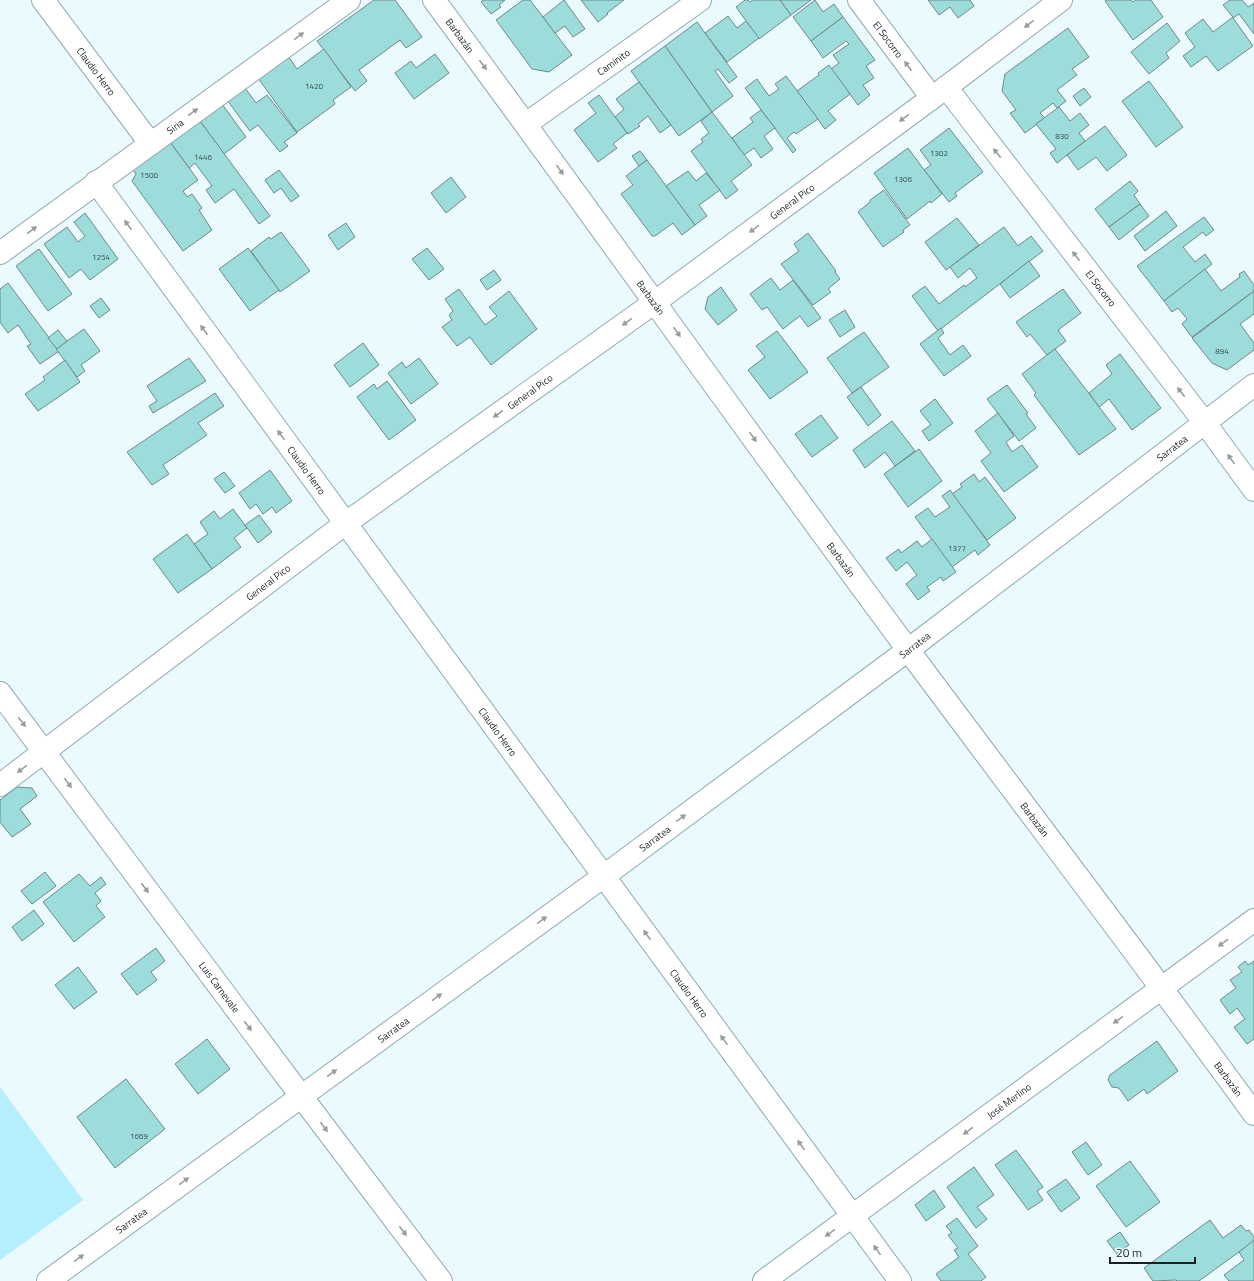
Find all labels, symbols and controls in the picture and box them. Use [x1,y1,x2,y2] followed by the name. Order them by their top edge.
[442,15,478,56] street label: Barbazán
[869,18,907,61] street label: El Socorro
[1024,19,1035,28] one-way arrow
[293,32,304,40] one-way arrow
[73,44,119,99] street label: Claudio Herro
[594,45,633,79] street label: Caminito
[479,60,487,70] one-way arrow
[904,61,913,72] one-way arrow
[305,80,323,92] house number: 1420
[188,108,199,116] one-way arrow
[898,114,909,123] one-way arrow
[163,115,187,138] street label: Siria
[1055,130,1069,142] house number: 830
[930,147,948,159] house number: 1302
[993,147,1001,158] one-way arrow
[194,151,212,163] house number: 1446
[555,165,563,175] one-way arrow
[140,169,158,181] house number: 1500
[894,173,912,185] house number: 1306
[767,180,818,223] street label: General Pico
[124,220,132,231] one-way arrow
[26,225,37,234] one-way arrow
[749,225,759,233] one-way arrow
[1072,250,1080,261] one-way arrow
[92,251,110,263] house number: 1254
[1082,267,1120,310] street label: El Socorro
[633,277,668,318] street label: Barbazán
[621,318,632,326] one-way arrow
[200,325,209,336] one-way arrow
[673,327,681,337] one-way arrow
[1215,345,1229,357] house number: 894
[504,371,556,413] street label: General Pico
[1177,387,1185,398] one-way arrow
[493,410,503,418] one-way arrow
[277,430,285,441] one-way arrow
[1153,431,1191,465] street label: Sarratea
[749,432,757,442] one-way arrow
[284,443,329,498] street label: Claudio Herro
[1227,454,1235,464] one-way arrow
[823,539,859,580] street label: Barbazán
[948,542,966,554] house number: 1377
[243,561,294,604] street label: General Pico
[896,628,934,662] street label: Sarratea
[475,705,521,759] street label: Claudio Herro
[18,717,26,728] one-way arrow
[17,764,28,773] one-way arrow
[64,778,72,789] one-way arrow
[1017,799,1053,840] street label: Barbazán
[676,815,686,823] one-way arrow
[636,822,674,855] street label: Sarratea
[141,882,150,893] one-way arrow
[537,916,548,924] one-way arrow
[643,929,651,940] one-way arrow
[1217,939,1228,947] one-way arrow
[195,959,243,1016] street label: Luis Carnevale
[666,966,712,1021] street label: Claudio Herro
[432,993,443,1001] one-way arrow
[374,1013,412,1047] street label: Sarratea
[1113,1016,1123,1024] one-way arrow
[244,1020,252,1031] one-way arrow
[720,1034,728,1045] one-way arrow
[1210,1059,1246,1100] street label: Barbazán
[327,1069,338,1077] one-way arrow
[984,1080,1034,1123] street label: José Merlino
[320,1122,328,1133] one-way arrow
[963,1127,974,1135] one-way arrow
[130,1130,148,1142] house number: 1669
[796,1139,805,1150] one-way arrow
[179,1177,190,1185] one-way arrow
[113,1204,151,1237] street label: Sarratea
[398,1226,406,1236] one-way arrow
[824,1229,835,1237] one-way arrow
[1110,1239,1195,1265] scale bar
[1116,1243,1142,1262] text: 20 m
[873,1244,882,1255] one-way arrow
[74,1254,85,1262] one-way arrow

